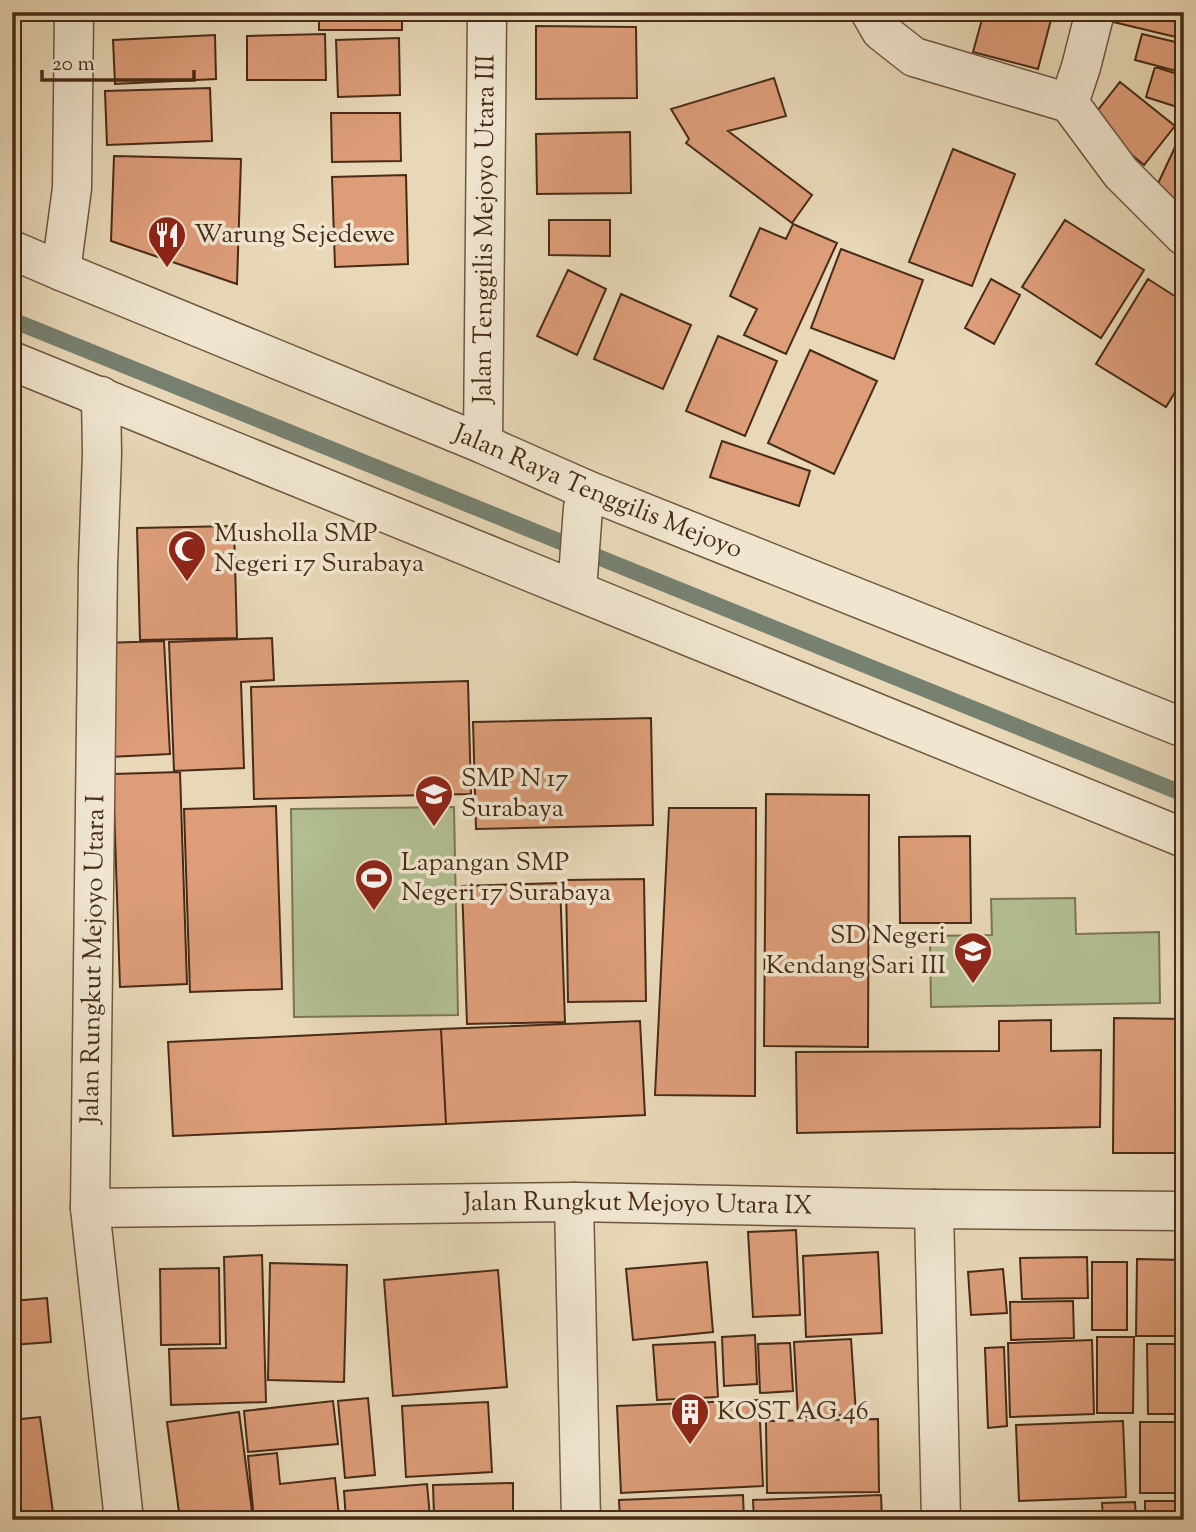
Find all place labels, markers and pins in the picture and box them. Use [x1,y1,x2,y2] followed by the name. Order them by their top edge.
[146,214,188,269] restaurant icon: Warung Sejedewe
[194,217,395,254] place label: Warung Sejedewe
[214,516,424,583] place label: Musholla SMP Negeri 17 Surabaya
[166,528,208,583] mosque icon: Musholla SMP Negeri 17 Surabaya
[461,761,568,828] place label: SMP N 17 Surabaya
[413,773,455,828] school or university icon: SMP N 17 Surabaya
[401,845,611,912] place label: Lapangan SMP Negeri 17 Surabaya
[353,857,395,912] sports icon: Lapangan SMP Negeri 17 Surabaya
[766,918,946,985] place label: SD Negeri Kendang Sari III
[952,930,994,985] school or university icon: SD Negeri Kendang Sari III
[669,1391,711,1446] building icon: KOST AG 46
[717,1394,869,1431] place label: KOST AG 46

